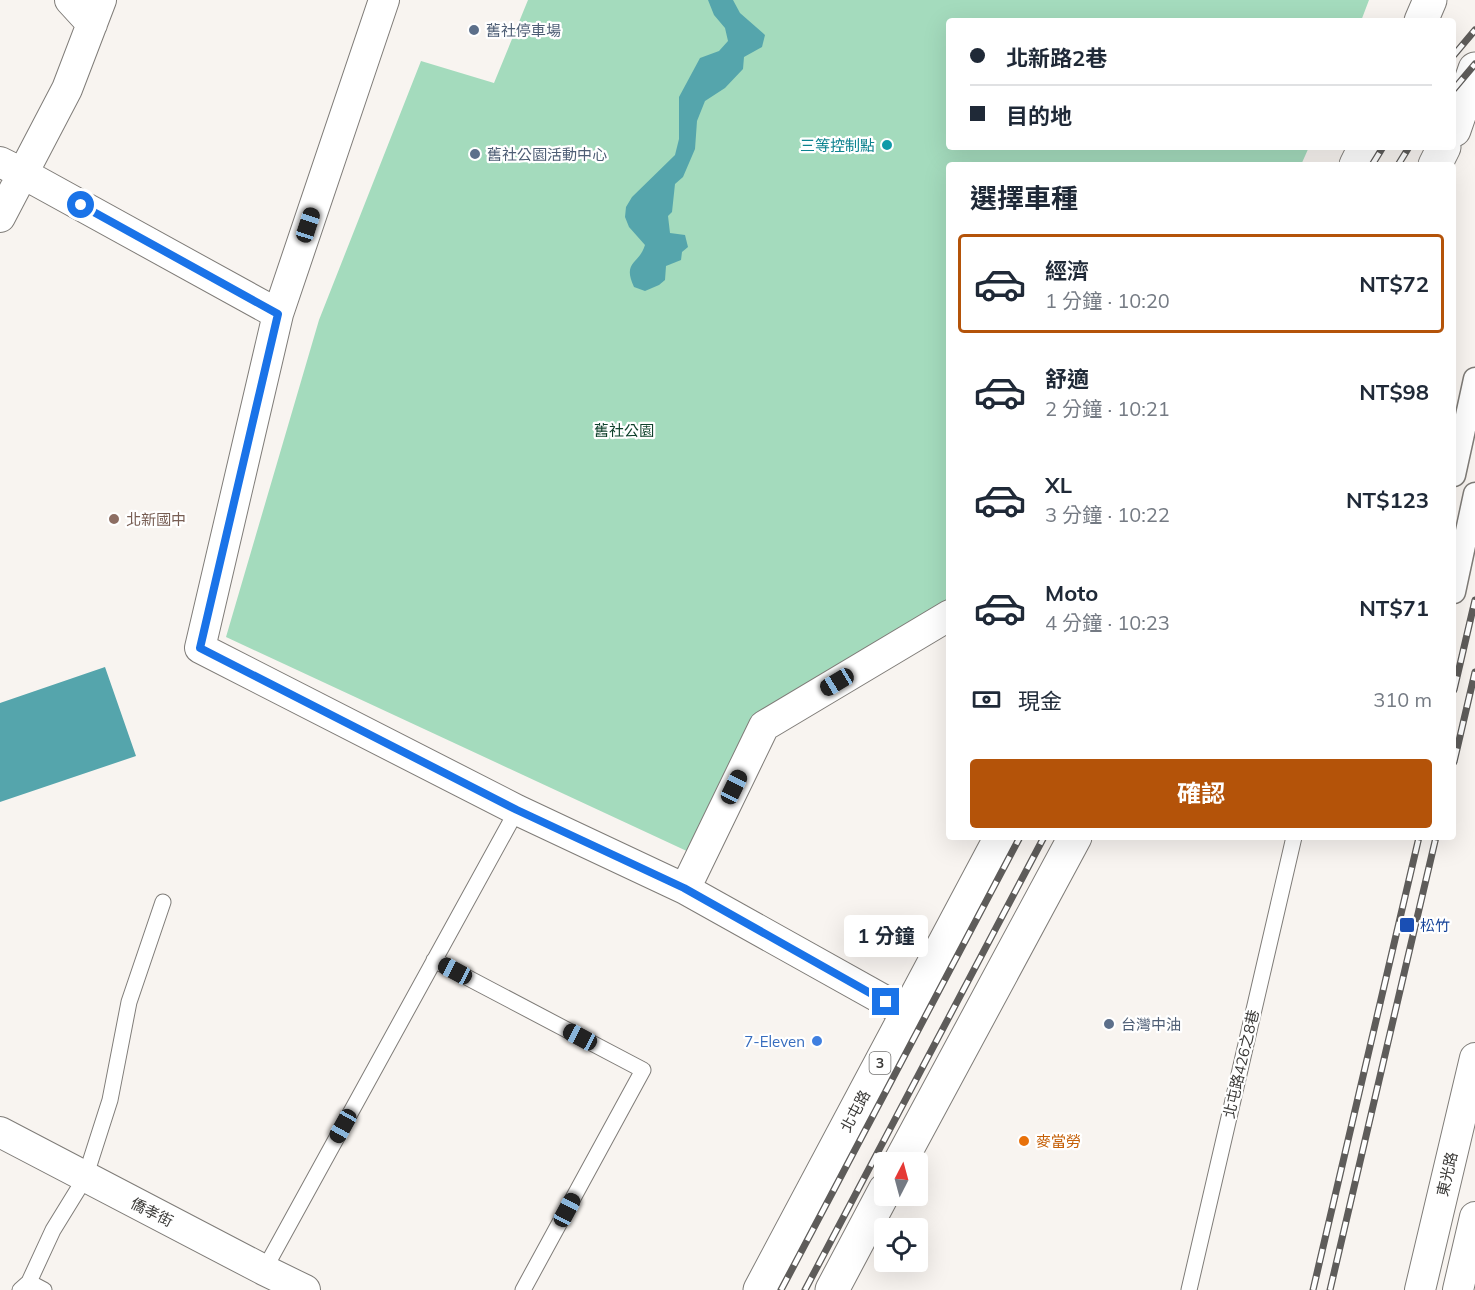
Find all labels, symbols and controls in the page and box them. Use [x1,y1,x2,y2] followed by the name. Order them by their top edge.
[486,21,561,40] place label: 舊社停車場
[467,23,481,37] marker: 舊社停車場
[1006,44,1107,72] text: 北新路2巷
[1006,102,1072,130] text: 目的地
[800,136,875,155] place label: 三等控制點
[880,138,894,152] marker: 三等控制點
[487,145,607,164] place label: 舊社公園活動中心
[468,147,482,161] marker: 舊社公園活動中心
[970,181,1078,215] text: 選擇車種
[67,191,94,218] route start
[294,205,322,245] car
[973,257,1027,311] icon: car
[1045,257,1089,285] text: 經濟
[1359,270,1429,298] text: NT$72
[1045,288,1170,313] text: 1 分鐘 · 10:20
[973,365,1027,419] icon: car
[1045,365,1089,393] text: 舒適
[1359,378,1429,406] text: NT$98
[1045,396,1170,421] text: 2 分鐘 · 10:21
[594,421,654,440] park label: 舊社公園
[1045,471,1072,499] text: XL
[973,473,1027,527] icon: car
[1346,486,1429,514] text: NT$123
[1045,502,1170,527] text: 3 分鐘 · 10:22
[126,510,186,529] place label: 北新國中
[107,512,121,526] marker: 北新國中
[1045,579,1098,607] text: Moto
[973,581,1027,635] icon: car
[1359,594,1429,622] text: NT$71
[1045,610,1170,635] text: 4 分鐘 · 10:23
[817,665,857,699] car
[970,683,1003,716] icon: cash
[1018,687,1062,715] text: 現金
[1373,687,1432,712] text: 310 m
[970,759,1432,828] button: 確認
[718,767,750,807] car
[844,915,928,957] callout: 1 分鐘
[1398,916,1416,934] marker: 松竹
[1420,916,1450,935] place label: 松竹
[857,923,915,948] text: 1 分鐘
[435,955,475,987] car
[872,988,899,1015] route end
[1219,1008,1263,1120] street label: 北屯路426之8巷
[1121,1015,1181,1034] place label: 台灣中油
[1102,1017,1116,1031] marker: 台灣中油
[560,1021,600,1053] car
[744,1032,805,1051] place label: 7-Eleven
[810,1034,824,1048] marker: 7-Eleven
[870,1052,890,1074] road number: 3
[836,1087,874,1135] street label: 北屯路
[326,1106,360,1146] car
[1036,1132,1081,1151] place label: 麥當勞
[1017,1134,1031,1148] marker: 麥當勞
[1433,1150,1461,1198] street label: 東光路
[874,1152,928,1206] north arrow
[874,1152,928,1272] map controls
[551,1190,583,1230] car
[128,1193,176,1231] street label: 僑孝街
[874,1218,928,1272] button: locate

